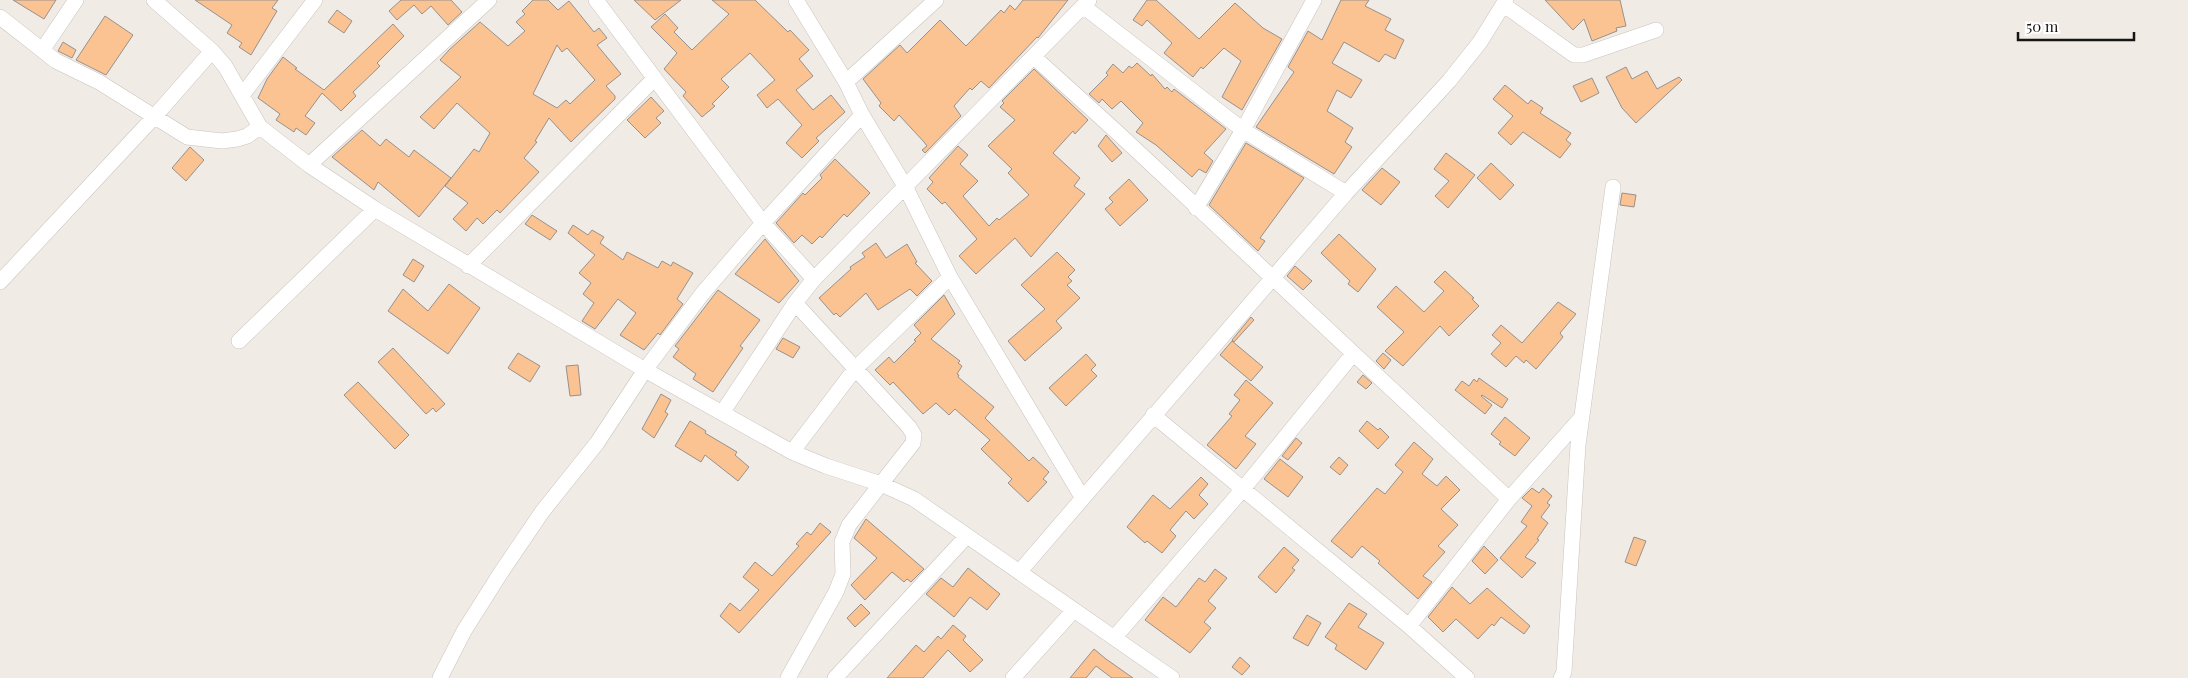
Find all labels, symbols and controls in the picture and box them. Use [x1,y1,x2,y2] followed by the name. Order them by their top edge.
[2018,10,2134,42] scale bar
[2026,16,2059,36] text: 50 m

